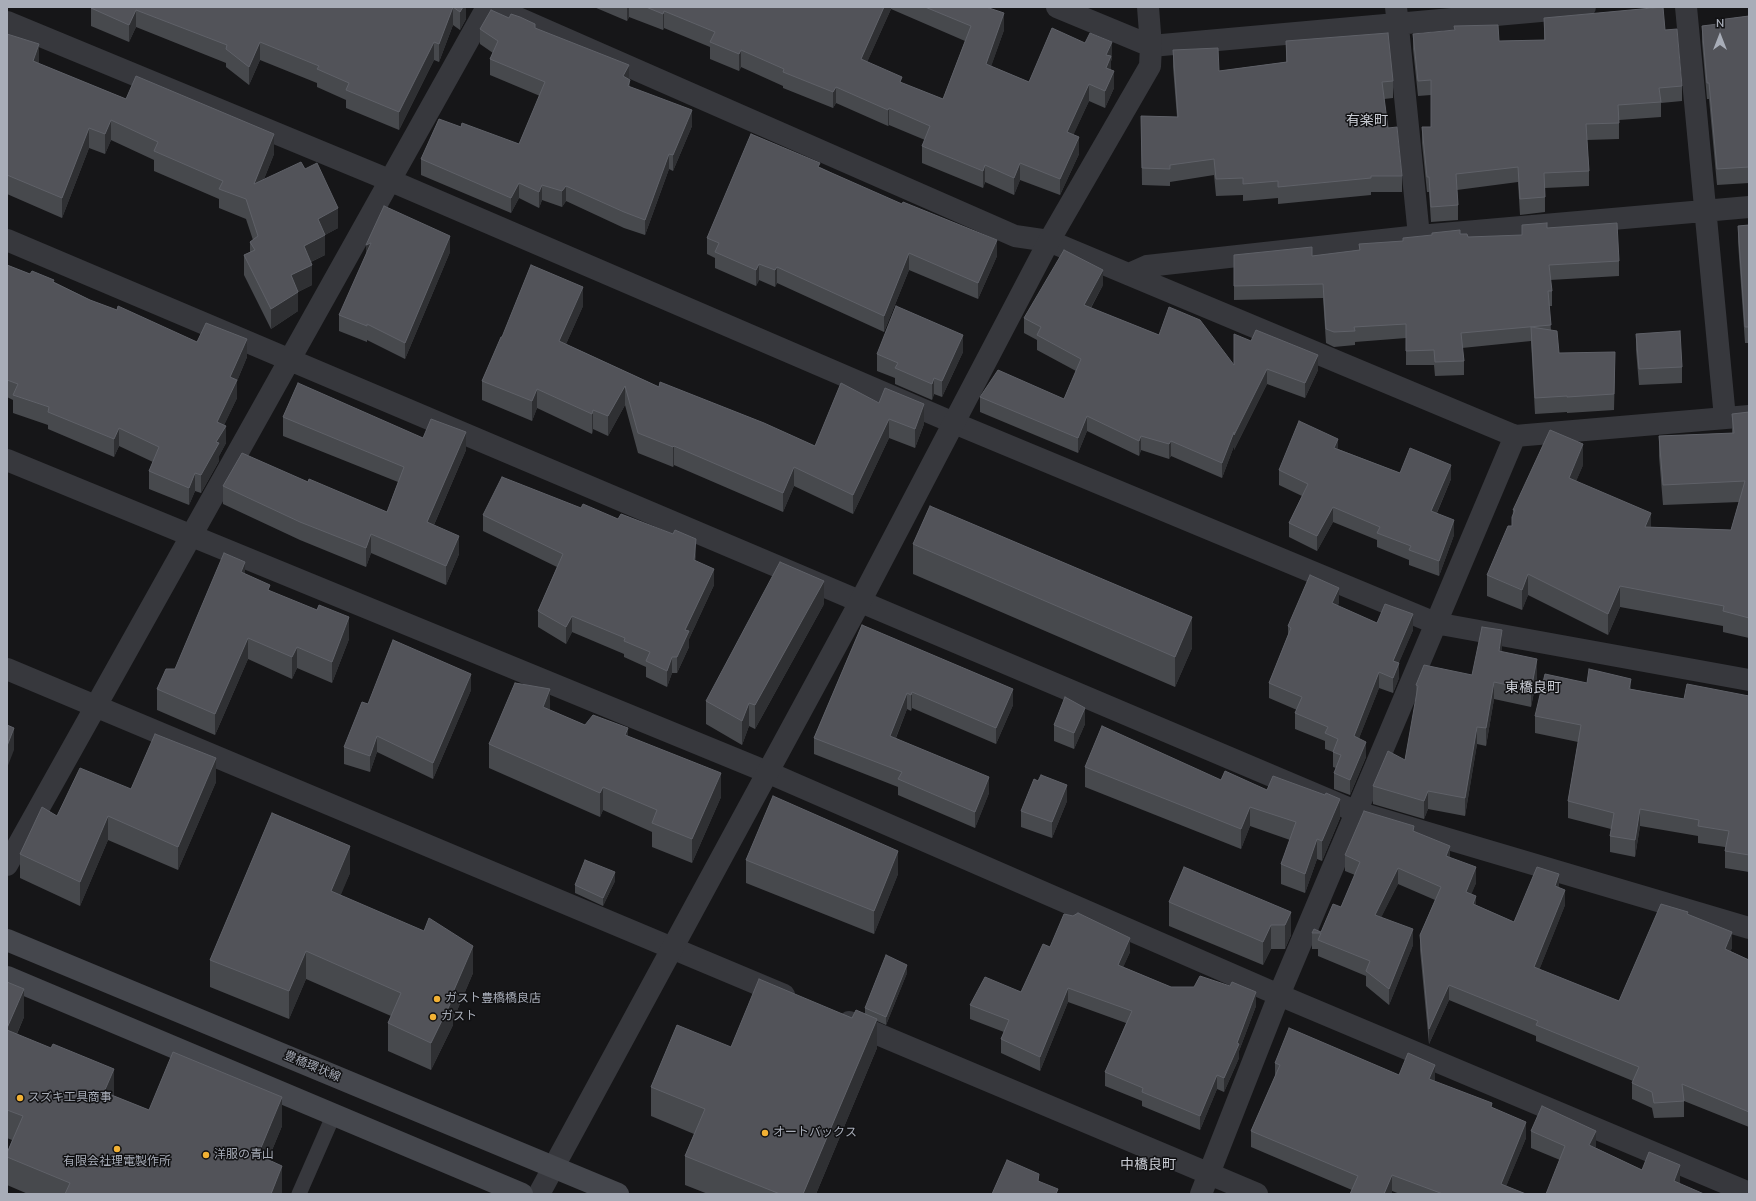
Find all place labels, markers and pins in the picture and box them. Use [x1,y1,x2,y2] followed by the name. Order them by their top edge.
[445,992,541,1006] place label: ガスト豊橋橋良店
[432,994,442,1004] marker: ガスト豊橋橋良店
[441,1010,477,1024] place label: ガスト
[428,1012,438,1022] marker: ガスト
[28,1091,112,1105] place label: スズキ工具商事
[15,1093,25,1103] marker: スズキ工具商事
[773,1126,857,1140] place label: オートバックス
[760,1128,770,1138] marker: オートバックス
[112,1144,122,1154] marker: 有限会社理電製作所
[214,1148,274,1162] place label: 洋服の青山
[201,1150,211,1160] marker: 洋服の青山
[63,1155,171,1169] place label: 有限会社理電製作所

